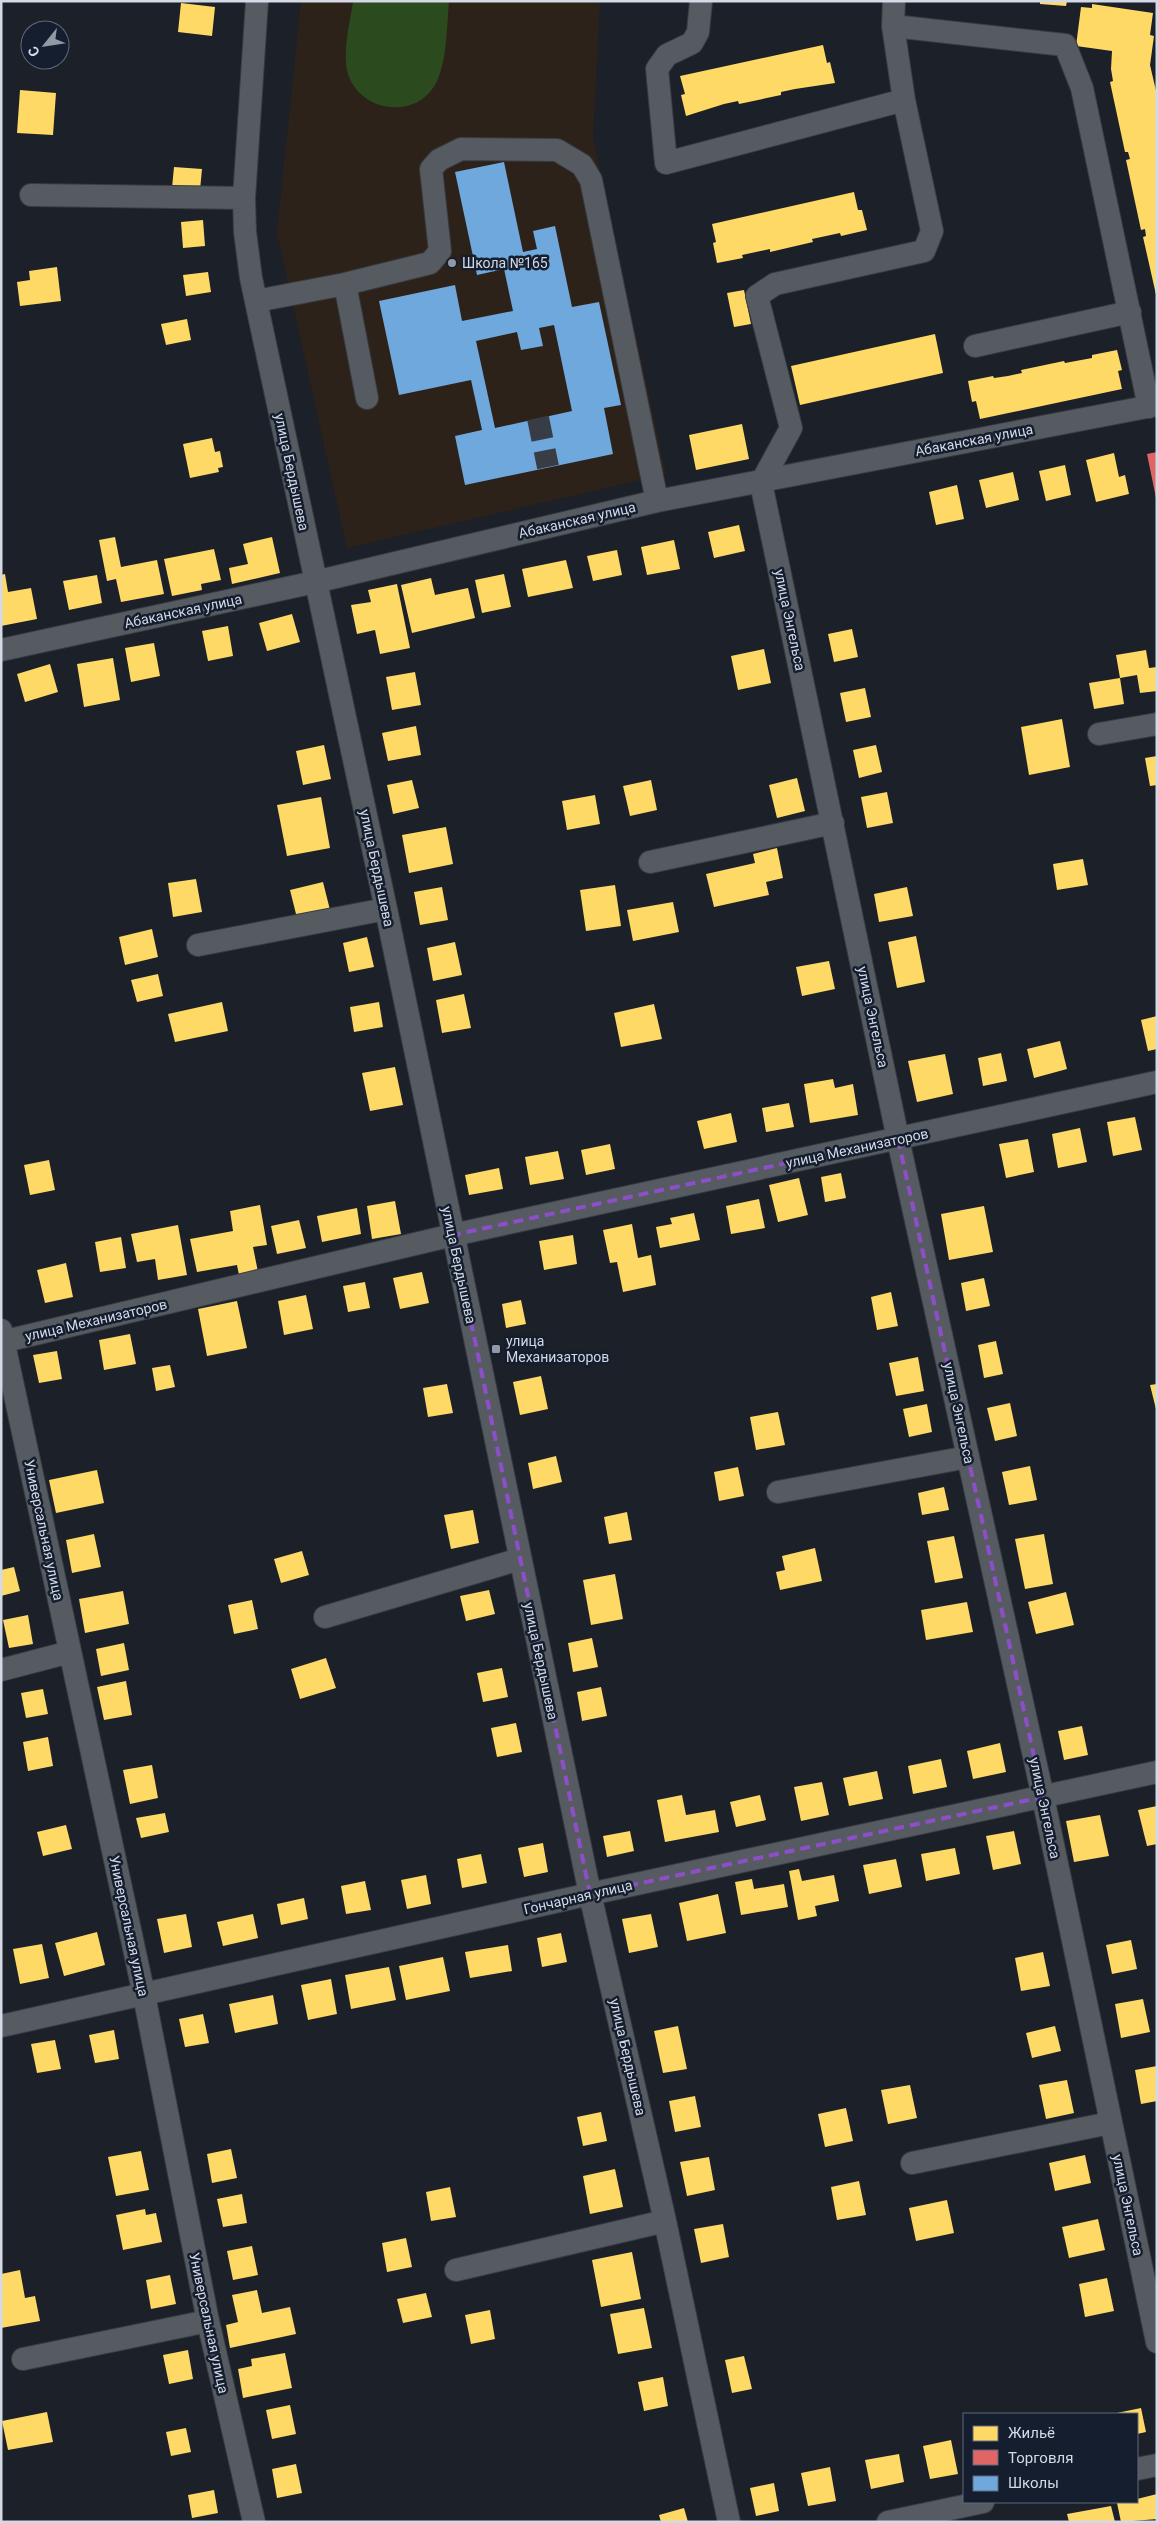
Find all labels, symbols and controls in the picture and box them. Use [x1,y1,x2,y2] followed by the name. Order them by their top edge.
[20,20,70,70] north arrow
[25,44,43,59] text: С
[462,255,548,271] place label: Школа №165
[446,257,458,269] marker: Школа №165
[272,412,312,532] street label: улица Бердышева
[914,421,1034,459] street label: Абаканская улица
[517,499,637,541] street label: Абаканская улица
[771,568,809,672] street label: улица Энгельса
[123,591,243,631] street label: Абаканская улица
[357,808,397,928] street label: улица Бердышева
[854,965,892,1069] street label: улица Энгельса
[784,1125,930,1171] street label: улица Механизаторов
[439,1205,479,1325] street label: улица Бердышева
[23,1296,169,1344] street label: улица Механизаторов
[506,1333,609,1365] place label: улица Механизаторов
[490,1343,502,1355] marker: улица Механизаторов
[940,1361,978,1465] street label: улица Энгельса
[21,1458,67,1602] street label: Универсальная улица
[521,1601,561,1721] street label: улица Бердышева
[1026,1756,1064,1860] street label: улица Энгельса
[106,1854,152,1998] street label: Универсальная улица
[522,1877,634,1917] street label: Гончарная улица
[607,1997,649,2117] street label: улица Бердышева
[1109,2153,1147,2257] street label: улица Энгельса
[186,2251,232,2395] street label: Универсальная улица
[963,2413,1138,2503] legend
[1008,2424,1055,2442] text: Жильё
[1008,2449,1073,2467] text: Торговля
[1008,2474,1059,2492] text: Школы

